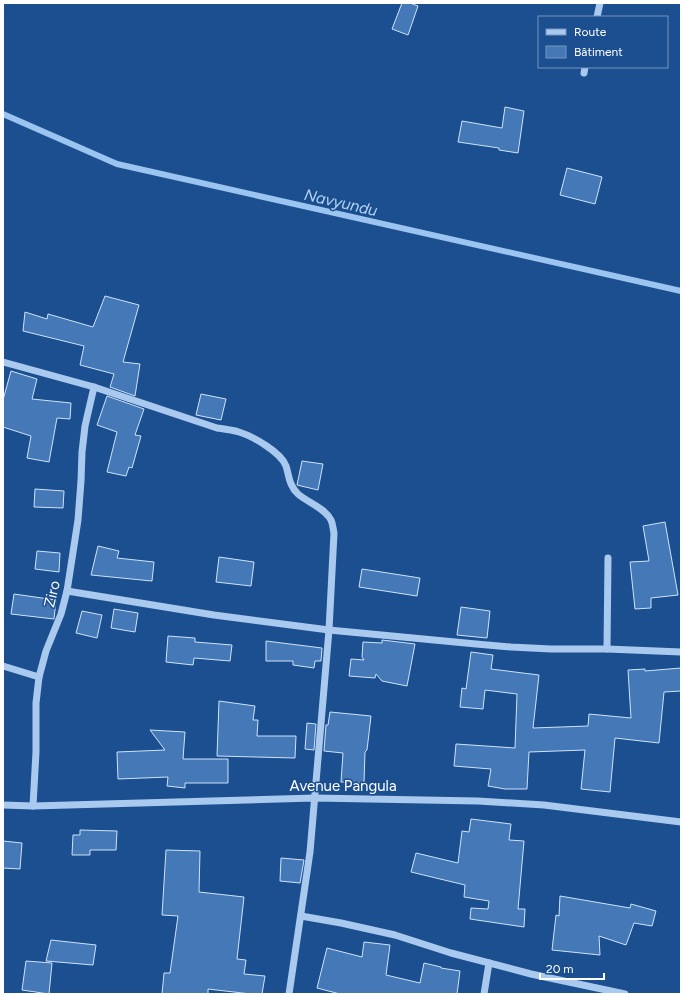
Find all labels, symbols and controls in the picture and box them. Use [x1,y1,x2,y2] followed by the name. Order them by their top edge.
[538,16,668,68] legend
[574,25,607,39] text: Route
[574,45,623,59] text: Bâtiment
[302,185,379,220] water label: Navyundu
[40,579,64,609] street label: Ziro
[289,777,397,795] street label: Avenue Pangula
[540,955,604,981] scale bar
[546,962,574,976] text: 20 m

